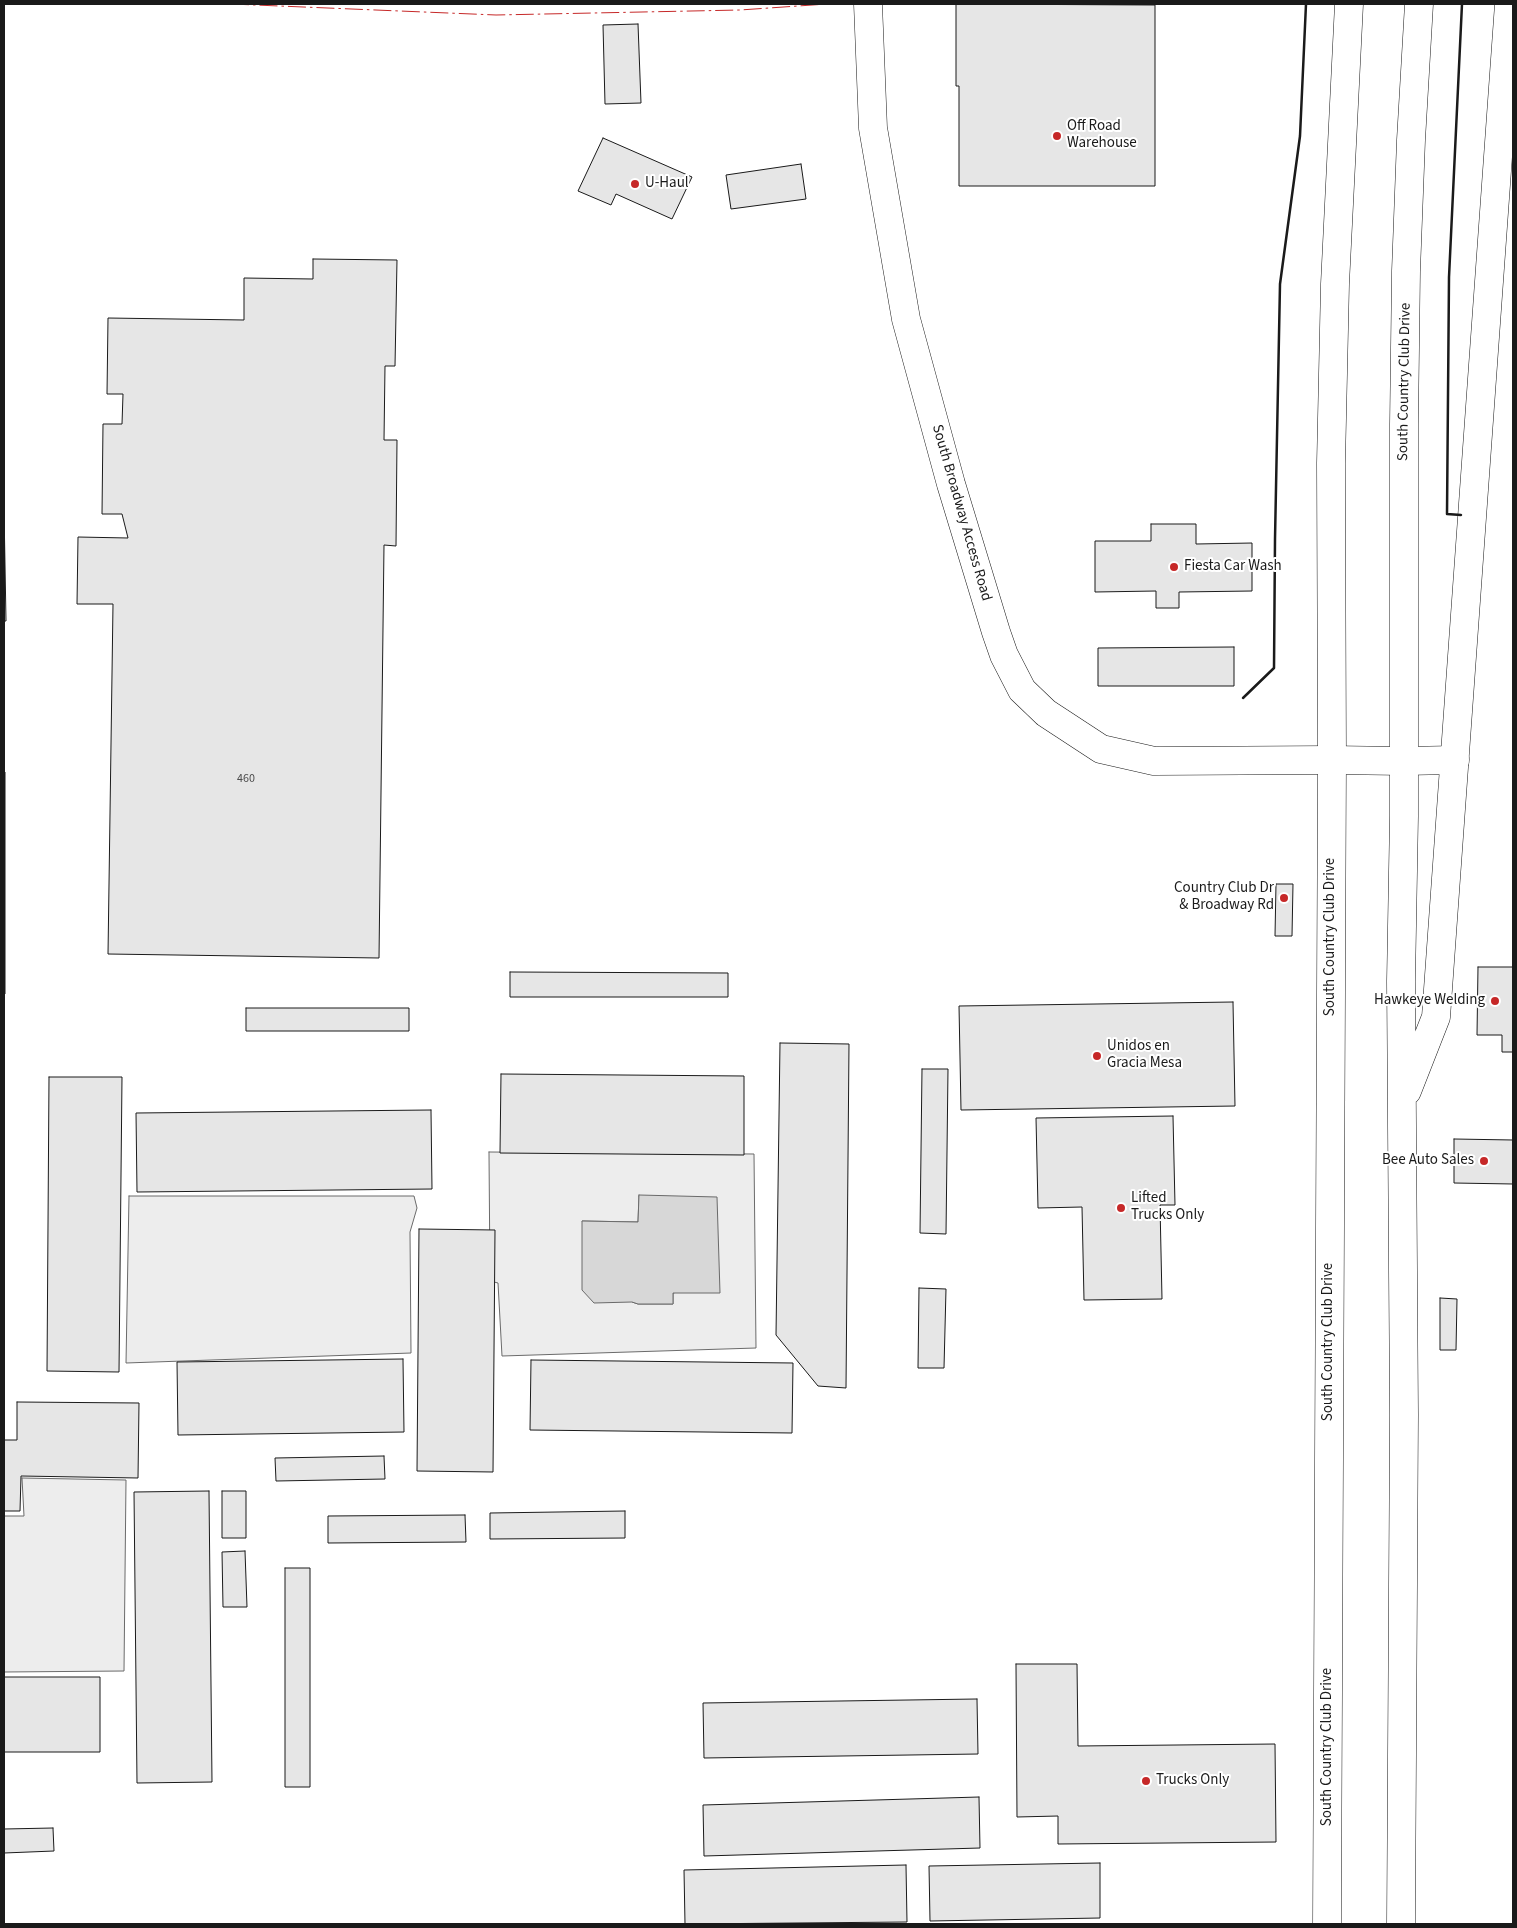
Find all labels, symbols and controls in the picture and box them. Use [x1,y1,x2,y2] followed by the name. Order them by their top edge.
[1067,118,1137,153] place label: Off Road Warehouse
[1051,130,1063,142] marker: Off Road Warehouse
[645,175,689,193] place label: U-Haul
[629,178,641,190] marker: U-Haul
[1395,303,1415,461] street label: South Country Club Drive
[927,423,995,603] street label: South Broadway Access Road
[1184,558,1282,576] place label: Fiesta Car Wash
[1168,561,1180,573] marker: Fiesta Car Wash
[237,772,255,786] house number: 460
[1322,858,1340,1016] street label: South Country Club Drive
[1174,880,1274,915] place label: Country Club Dr & Broadway Rd
[1278,892,1290,904] marker: Country Club Dr & Broadway Rd
[1374,992,1485,1010] place label: Hawkeye Welding
[1489,995,1501,1007] marker: Hawkeye Welding
[1107,1038,1182,1073] place label: Unidos en Gracia Mesa
[1091,1050,1103,1062] marker: Unidos en Gracia Mesa
[1382,1152,1474,1170] place label: Bee Auto Sales
[1478,1155,1490,1167] marker: Bee Auto Sales
[1131,1190,1204,1225] place label: Lifted Trucks Only
[1115,1202,1127,1214] marker: Lifted Trucks Only
[1320,1263,1338,1421] street label: South Country Club Drive
[1319,1668,1337,1826] street label: South Country Club Drive
[1156,1772,1229,1790] place label: Trucks Only
[1140,1775,1152,1787] marker: Trucks Only

